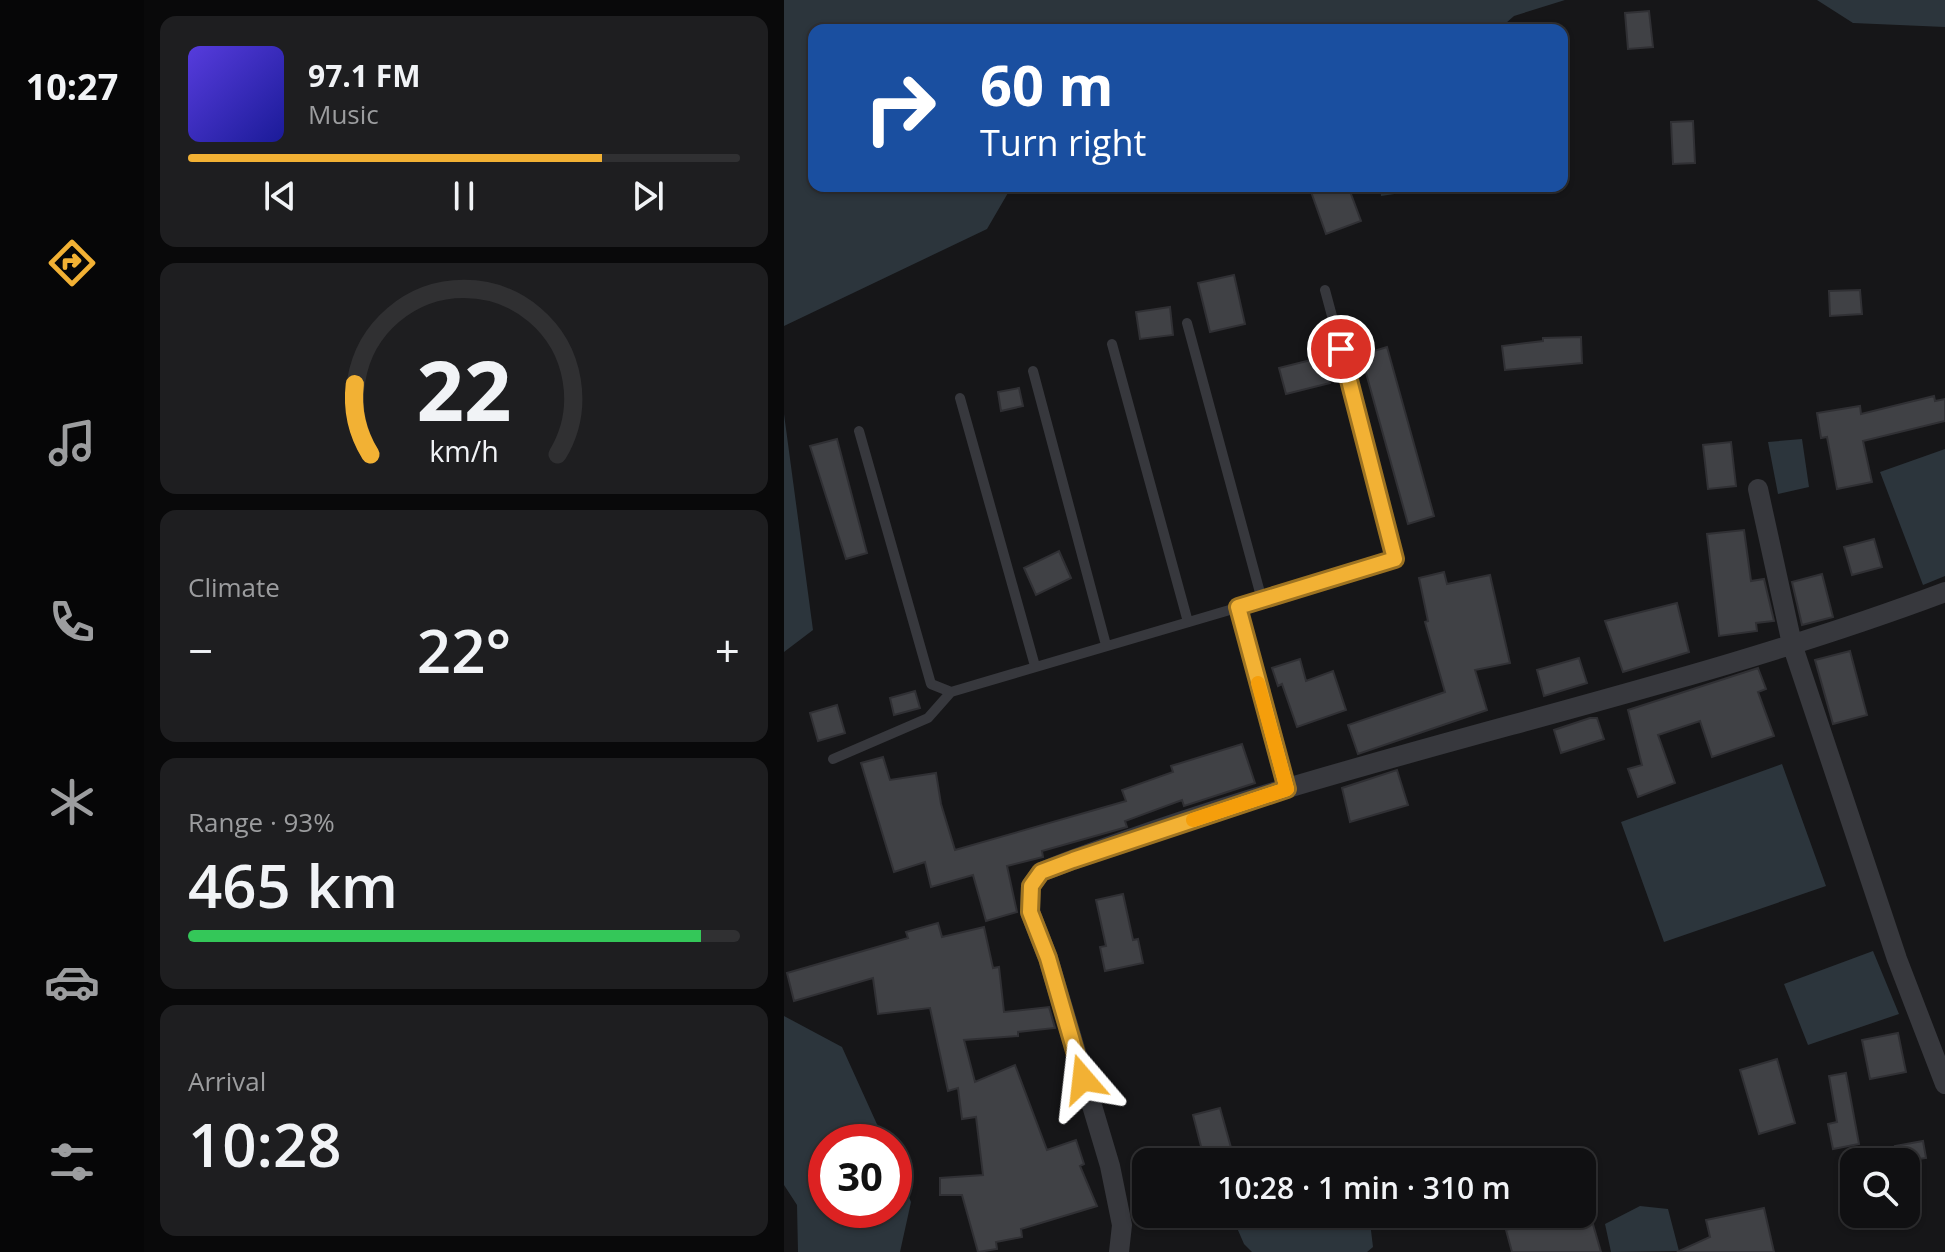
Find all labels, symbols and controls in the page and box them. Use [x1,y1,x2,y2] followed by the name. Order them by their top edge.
[980,46,1114,122] text: 60 m
[308,55,421,96] text: 97.1 FM
[848,56,952,160] icon: right
[26,62,118,111] text: 10:27
[308,96,379,132] text: Music
[980,118,1146,167] text: Turn right
[258,174,302,218] icon: previous
[442,174,486,218] icon: pause
[626,174,670,218] icon: next
[44,235,100,291] icon: directions
[1307,315,1375,383] pin
[1319,327,1363,371] icon: arrive
[416,331,512,444] text: 22
[44,415,100,471] icon: music
[429,431,499,470] text: km/h
[188,569,280,605] text: Climate
[44,594,100,650] icon: phone
[417,609,511,691] text: 22°
[188,620,213,680] text: −
[715,620,740,680] text: +
[44,774,100,830] icon: climate
[188,804,335,840] text: Range · 93%
[188,844,398,926] text: 465 km
[44,954,100,1010] icon: car
[1041,1037,1125,1121] position arrow
[188,1063,266,1099] text: Arrival
[188,1103,342,1185] text: 10:28
[808,1124,912,1228] speed limit sign: 30
[44,1134,100,1190] icon: filters
[1840,1148,1920,1228] map controls
[1840,1148,1920,1228] button: search
[1217,1167,1511,1208] text: 10:28 · 1 min · 310 m

